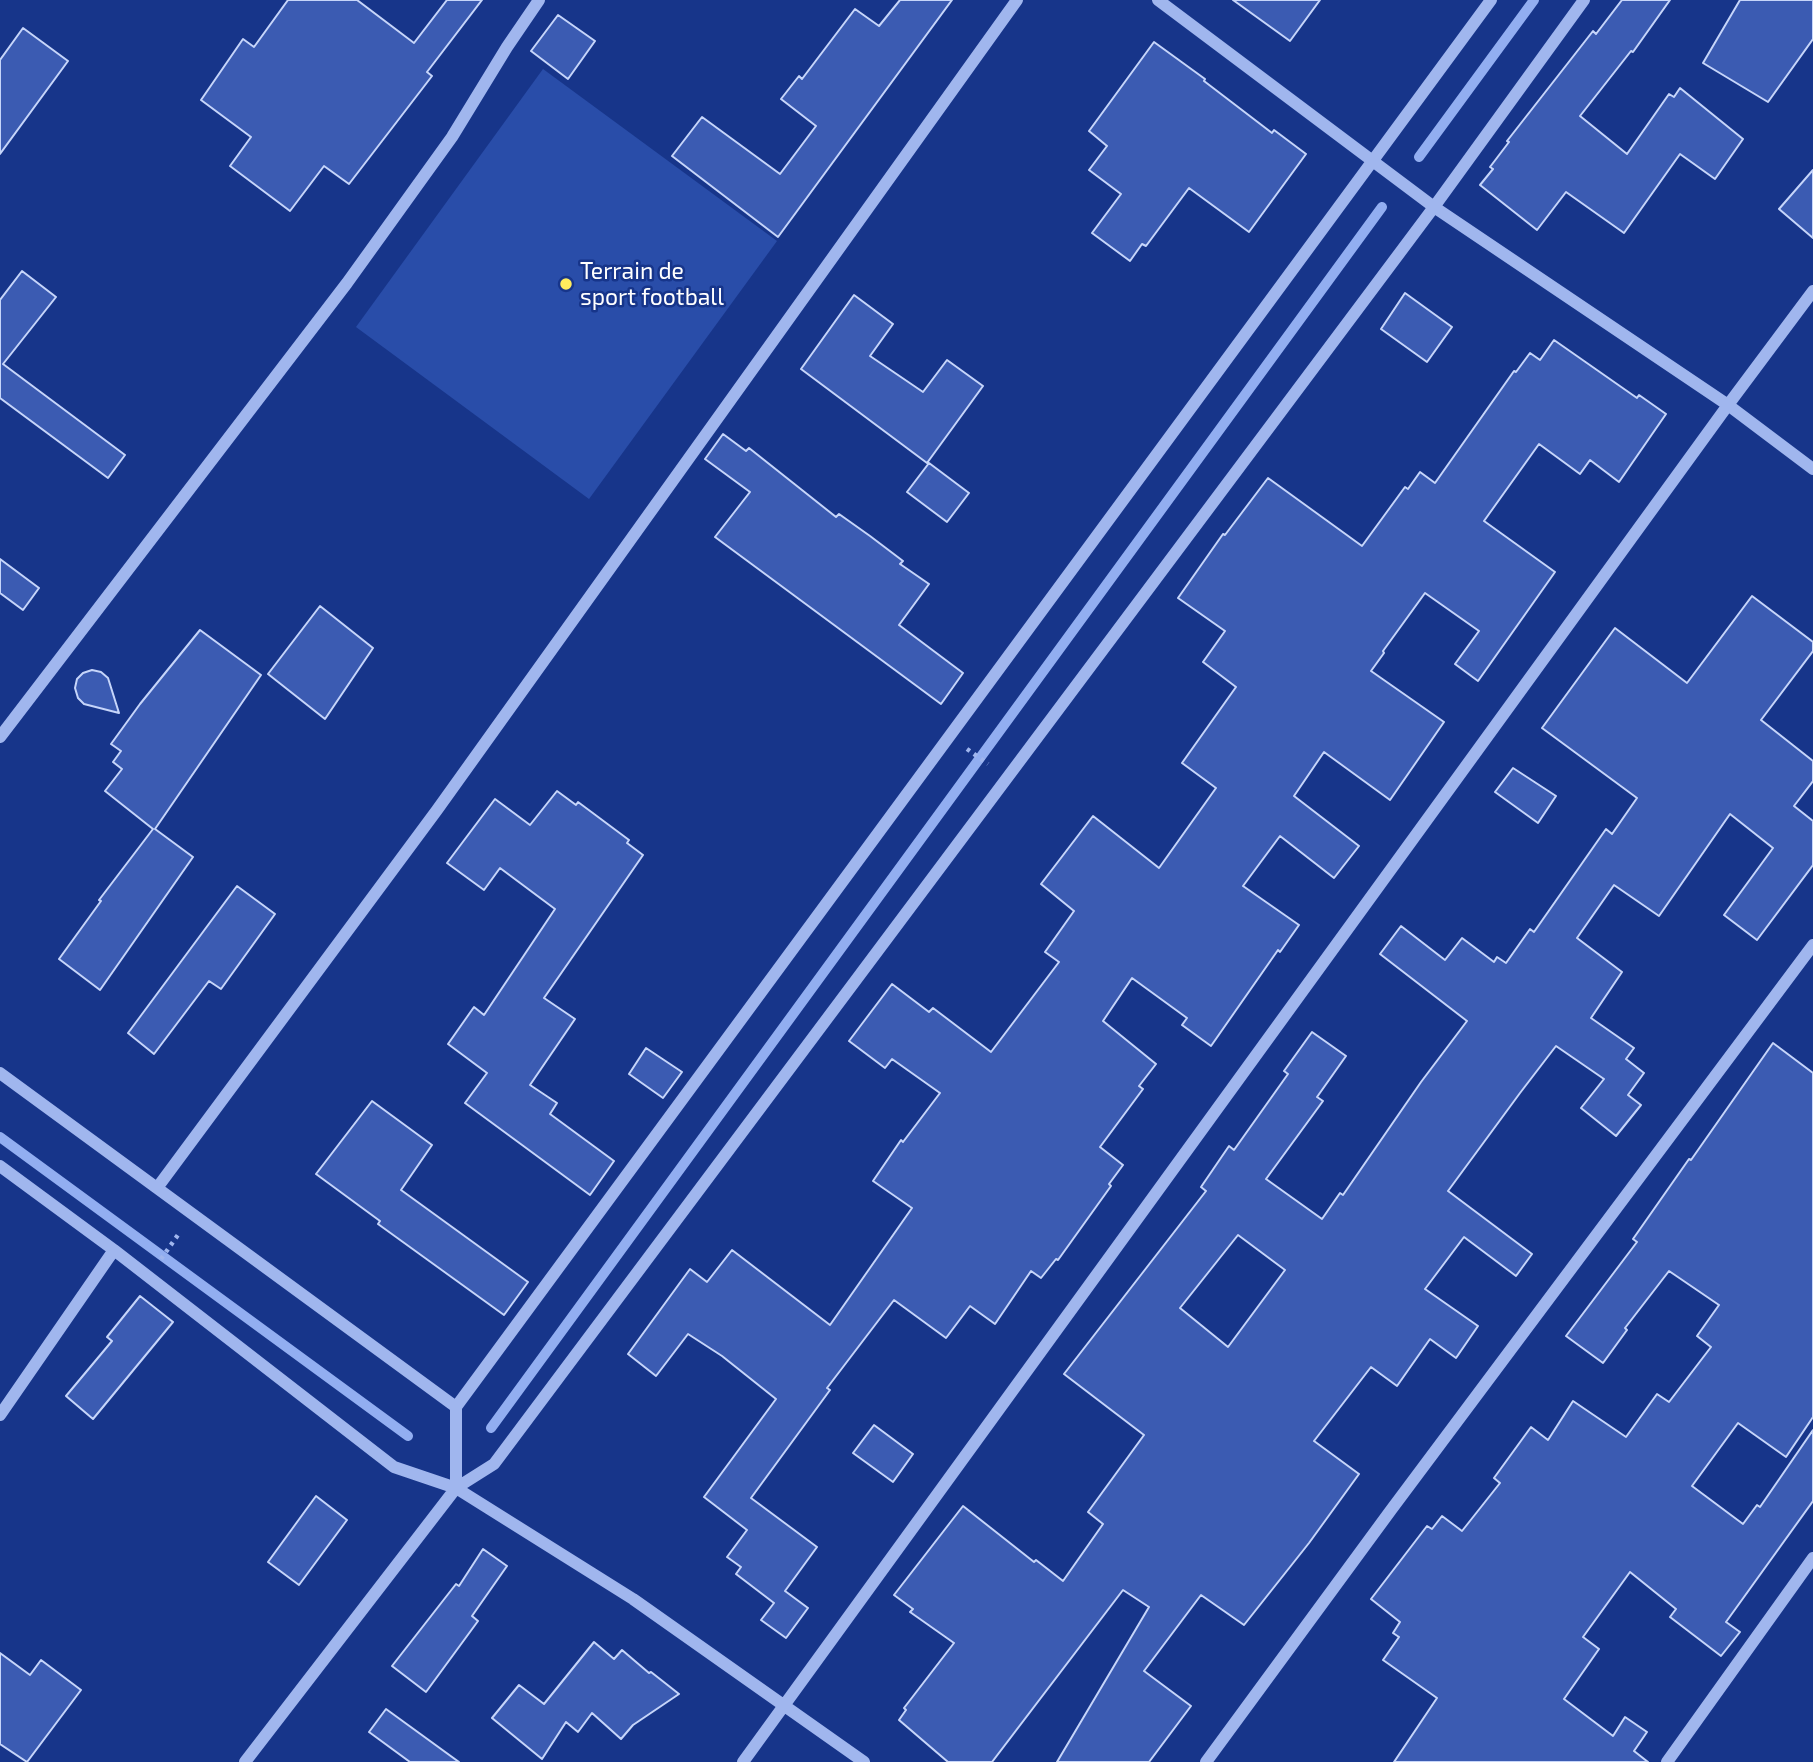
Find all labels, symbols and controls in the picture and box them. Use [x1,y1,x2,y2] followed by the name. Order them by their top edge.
[580,257,724,311] place label: Terrain de sport football
[558,276,574,292] marker: Terrain de sport football

